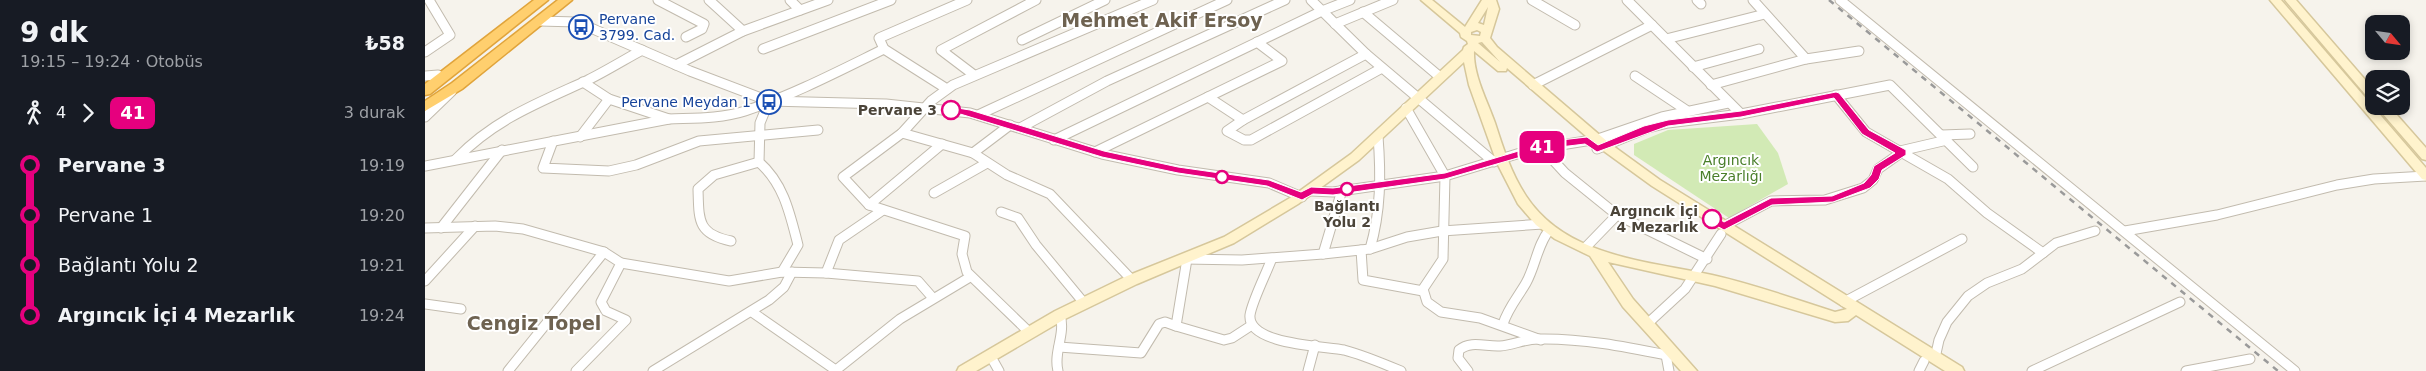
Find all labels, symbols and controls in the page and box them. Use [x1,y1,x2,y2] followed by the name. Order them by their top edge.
[1061,9,1263,31] district label: Mehmet Akif Ersoy
[599,11,675,43] place label: Pervane 3799. Cad.
[568,14,594,40] bus stop icon: Pervane 3799. Cad.
[2365,15,2410,60] north arrow
[2365,15,2410,115] map controls
[20,16,88,49] text: 9 dk
[365,32,405,54] text: ₺58
[20,52,203,71] text: 19:15 – 19:24 · Otobüs
[2365,70,2410,115] button: layers
[756,89,782,115] bus stop icon: Pervane Meydan 1
[621,94,751,110] place label: Pervane Meydan 1
[20,99,48,127] icon: walk
[74,99,102,127] icon: forward
[941,100,961,120] marker: Pervane 3
[120,102,145,123] text: 41
[858,102,937,118] place label: Pervane 3
[56,103,66,122] text: 4
[344,103,405,122] text: 3 durak
[1519,131,1565,163] line badge: 41
[1529,136,1555,157] text: 41
[1700,152,1762,184] park label: Argıncık Mezarlığı
[58,154,166,176] text: Pervane 3
[359,156,405,175] text: 19:19
[1215,170,1229,184] unlabelled marker
[1340,182,1354,196] marker: Bağlantı Yolu 2
[1314,198,1380,230] place label: Bağlantı Yolu 2
[1610,203,1699,235] place label: Argıncık İçi 4 Mezarlık
[58,204,153,226] text: Pervane 1
[359,206,405,225] text: 19:20
[1702,209,1722,229] marker: Argıncık İçi 4 Mezarlık
[58,254,199,276] text: Bağlantı Yolu 2
[359,256,405,275] text: 19:21
[58,304,295,326] text: Argıncık İçi 4 Mezarlık
[359,306,405,325] text: 19:24
[467,312,601,334] district label: Cengiz Topel

